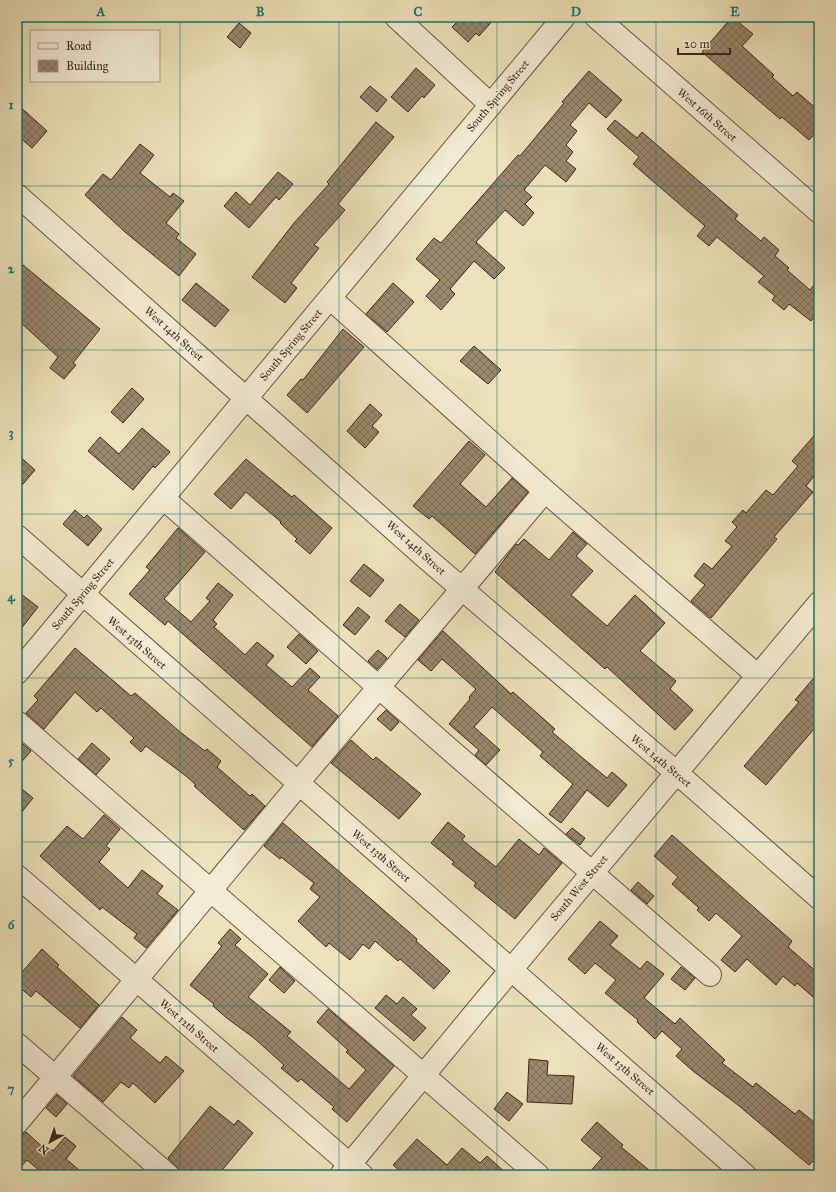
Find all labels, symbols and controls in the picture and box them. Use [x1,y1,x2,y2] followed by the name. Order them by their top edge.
[96,4,106,20] text: A
[256,4,265,20] text: B
[414,4,423,20] text: C
[571,4,581,20] text: D
[730,4,740,20] text: E
[30,30,160,82] legend
[678,30,730,56] scale bar
[684,37,710,51] text: 20 m
[66,39,92,53] text: Road
[464,57,532,135] street label: South Spring Street
[66,59,109,74] text: Building
[675,86,739,144] street label: West 16th Street
[8,97,14,113] text: 1
[8,261,15,277] text: 2
[142,304,206,364] street label: West 14th Street
[257,306,325,384] street label: South Spring Street
[8,425,14,441] text: 3
[384,518,448,578] street label: West 14th Street
[49,555,117,633] street label: South Spring Street
[7,589,15,605] text: 4
[105,614,169,672] street label: West 13th Street
[628,732,694,790] street label: West 14th Street
[8,753,15,769] text: 5
[349,827,413,885] street label: West 13th Street
[548,852,611,924] street label: South West Street
[8,917,16,933] text: 6
[157,997,221,1055] street label: West 12th Street
[593,1040,657,1098] street label: West 13th Street
[8,1081,15,1097] text: 7
[30,1122,70,1162] north arrow
[36,1141,52,1157] text: N

